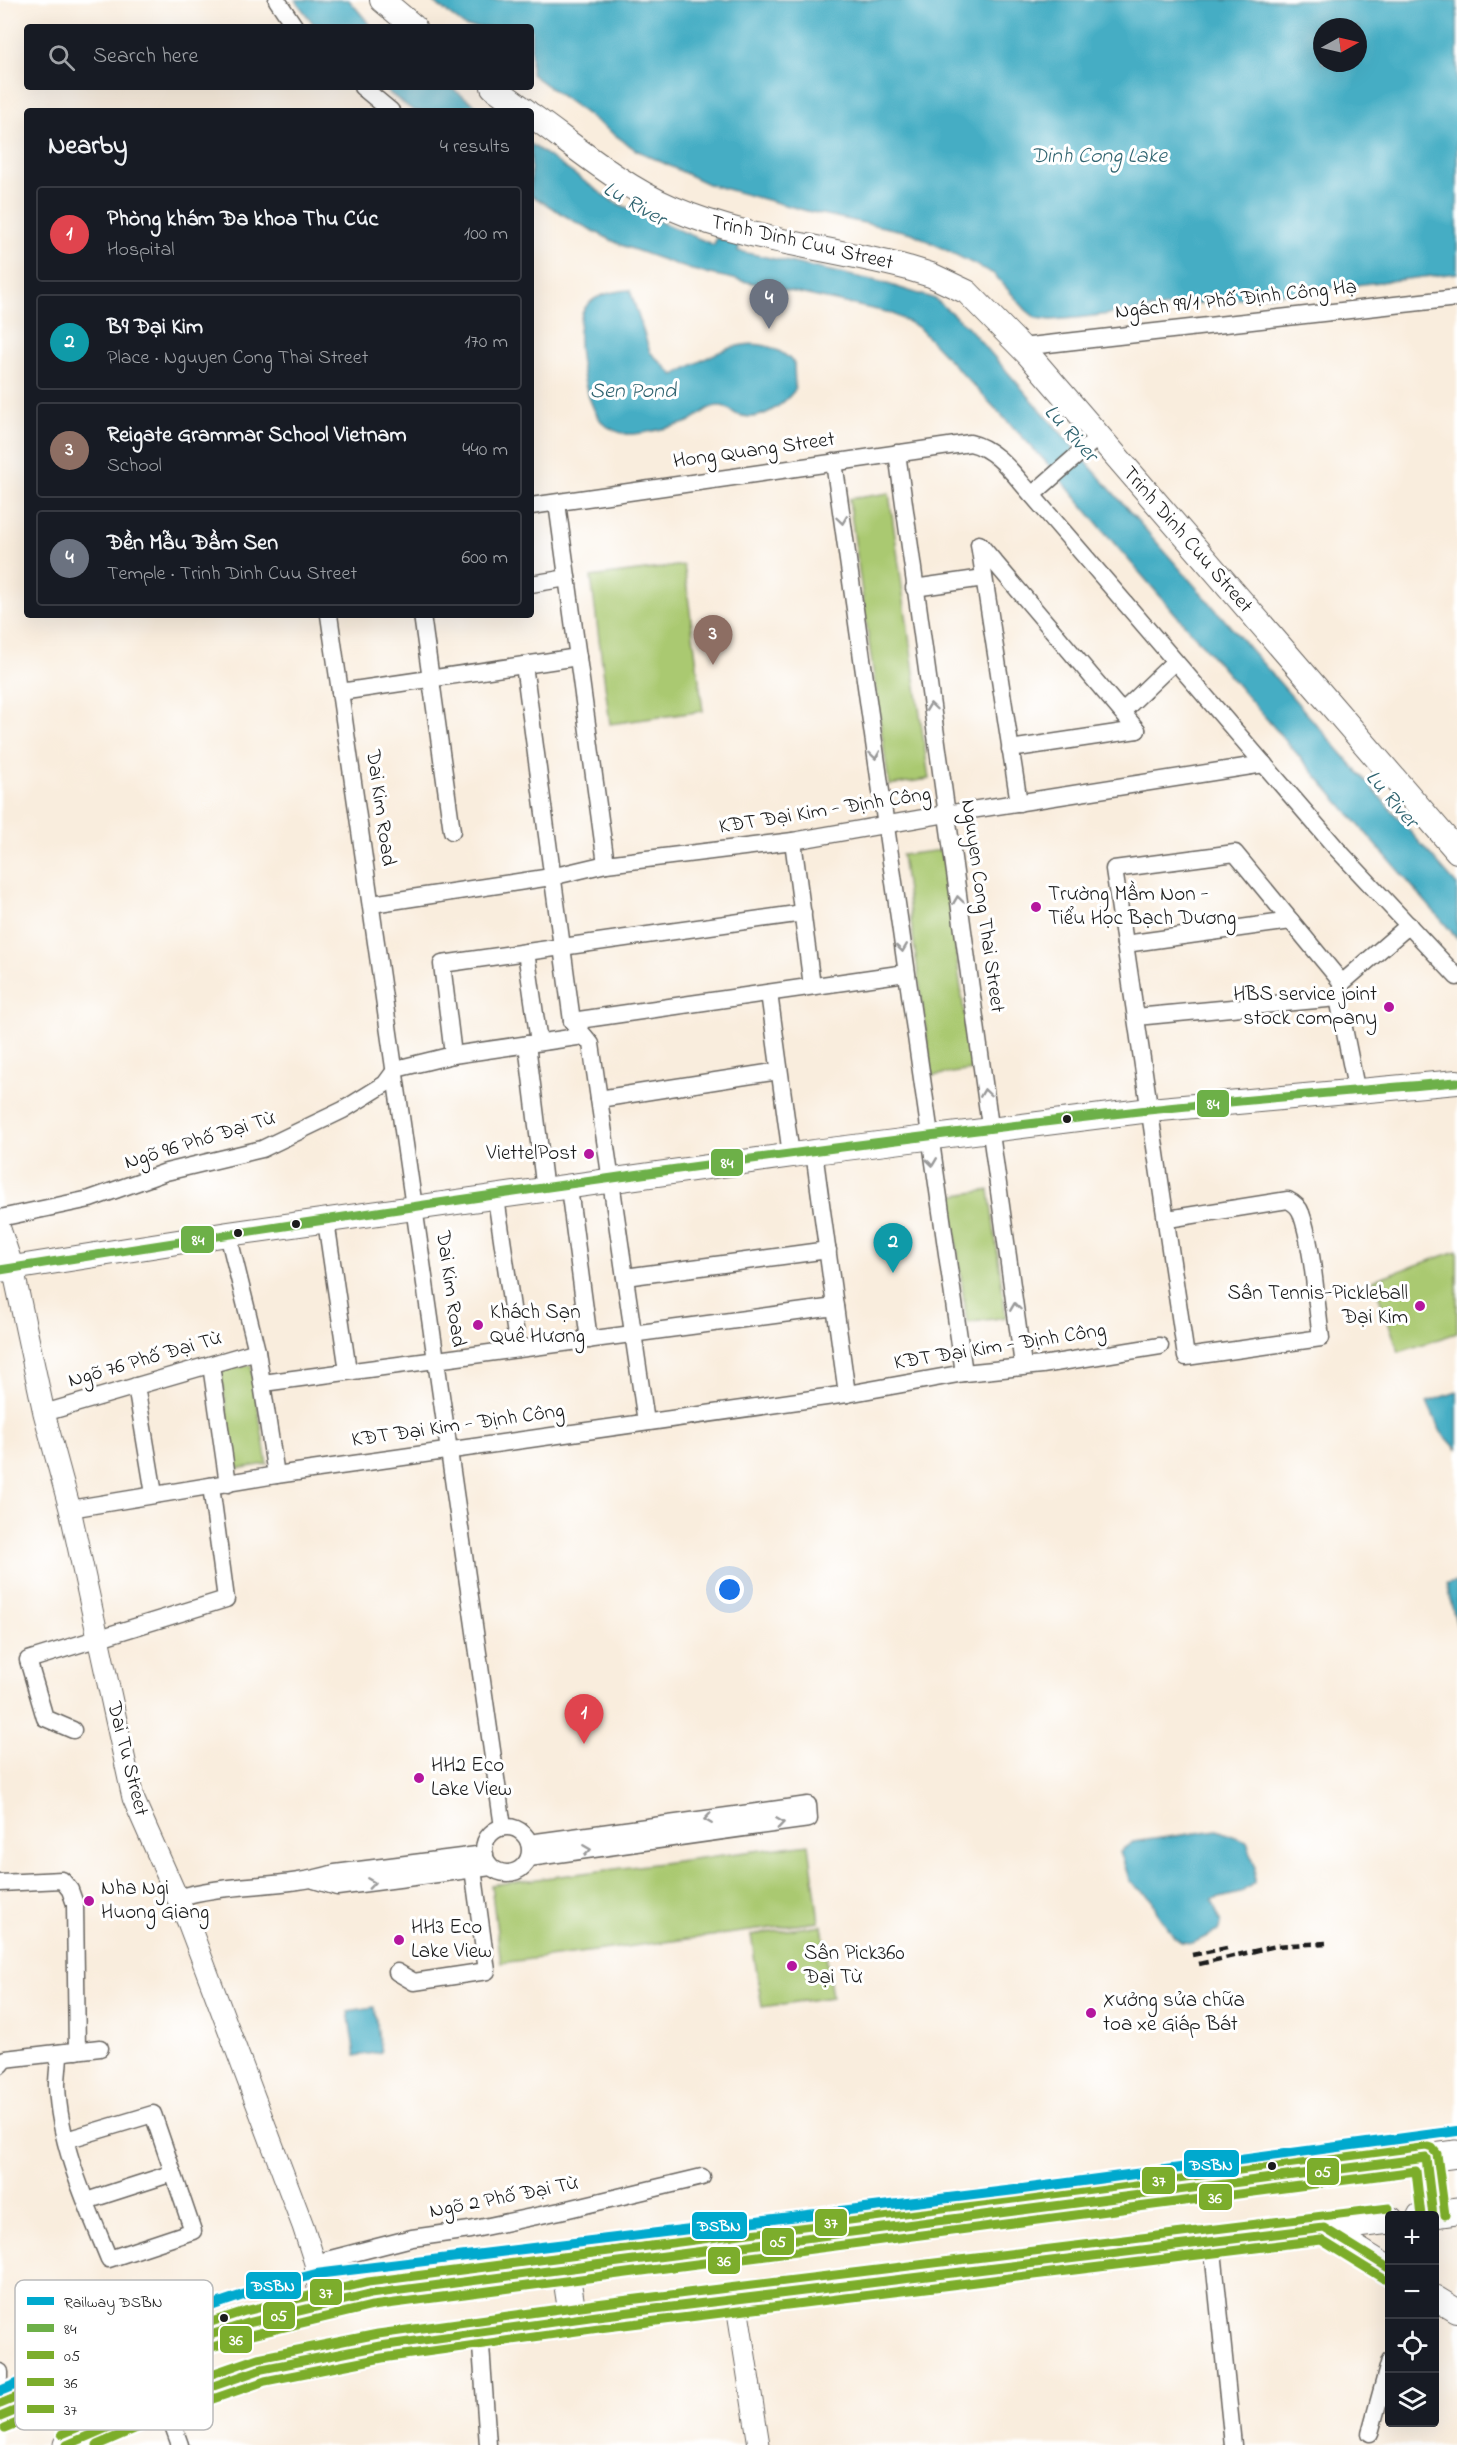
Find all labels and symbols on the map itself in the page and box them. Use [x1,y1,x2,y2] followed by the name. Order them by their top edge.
[1313,18,1367,72] north arrow
[1031,141,1168,173] water label: Dinh Cong Lake
[597,174,674,237] water label: Lu River
[708,207,896,279] street label: Trinh Dinh Cuu Street
[1114,272,1358,330] street label: Ngách 99/1 Phố Định Công Hạ
[750,280,788,329] pin: 4
[590,376,678,408] water label: Sen Pond
[1035,398,1107,472] water label: Lu River
[671,425,837,479] street label: Hong Quang Street
[1115,460,1259,620] street label: Trinh Dinh Cuu Street
[836,516,848,525] one-way arrow
[694,616,732,665] pin: 3
[925,702,937,712] one-way arrow
[357,747,403,868] street label: Dai Kim Road
[868,751,880,760] one-way arrow
[1357,764,1428,839] water label: Lu River
[717,779,934,845] street label: KĐT Đại Kim - Định Công
[950,797,1012,1015] street label: Nguyen Cong Thai Street
[1048,880,1236,936] place label: Trường Mầm Non - Tiểu Học Bạch Dương
[952,896,965,905] one-way arrow
[1029,900,1043,914] marker: Trường Mầm Non - Tiểu Học Bạch Dương
[896,944,908,953] one-way arrow
[1233,980,1377,1036] place label: HBS service joint stock company
[1382,1000,1396,1014] marker: HBS service joint stock company
[979,1089,992,1098] one-way arrow
[1196,1089,1230,1118] line badge: 84
[1206,1093,1220,1117] text: 84
[121,1104,280,1180] street label: Ngõ 96 Phố Đại Từ
[1061,1113,1073,1125] unlabelled marker
[485,1139,577,1169] place label: ViettelPost
[582,1147,596,1161] marker: ViettelPost
[710,1148,744,1177] line badge: 84
[720,1152,734,1176] text: 84
[926,1158,938,1167] one-way arrow
[290,1218,302,1230] unlabelled marker
[874,1224,912,1273] pin: 2
[180,1225,215,1254] line badge: 84
[232,1227,244,1239] unlabelled marker
[427,1228,473,1349] street label: Dai Kim Road
[191,1229,205,1253] text: 84
[1227,1279,1408,1333] place label: Sân Tennis-Pickleball Đại Kim
[490,1298,585,1354] place label: Khách Sạn Quê Hương
[1413,1299,1427,1313] marker: Sân Tennis-Pickleball Đại Kim
[1009,1303,1021,1312] one-way arrow
[892,1315,1109,1381] street label: KĐT Đại Kim - Định Công
[471,1318,485,1332] marker: Khách Sạn Quê Hương
[65,1324,226,1398] street label: Ngõ 76 Phố Đại Từ
[350,1396,566,1458] street label: KĐT Đại Kim - Định Công
[715,1575,744,1604] your location
[564,1694,604,1744] pin: 1
[98,1698,156,1819] street label: Dai Tu Street
[431,1751,512,1805] place label: HH2 Eco Lake View
[412,1771,426,1785] marker: HH2 Eco Lake View
[703,1812,713,1825] one-way arrow
[775,1818,784,1830] one-way arrow
[582,1845,591,1857] one-way arrow
[101,1874,209,1930] place label: Nha Ngi Huong Giang
[366,1877,376,1890] one-way arrow
[82,1894,96,1908] marker: Nha Ngi Huong Giang
[411,1913,492,1967] place label: HH3 Eco Lake View
[392,1933,406,1947] marker: HH3 Eco Lake View
[803,1939,905,1993] place label: Sân Pick360 Đại Từ
[785,1959,799,1973] marker: Sân Pick360 Đại Từ
[1103,1986,1245,2040] place label: Xưởng sửa chữa toa xe Giáp Bát
[1084,2006,1098,2020] marker: Xưởng sửa chữa toa xe Giáp Bát
[1183,2149,1240,2178] line badge: ĐSBN
[1188,2154,1233,2178] text: ĐSBN
[1306,2157,1340,2186] line badge: 05
[1266,2160,1278,2172] unlabelled marker
[1314,2161,1332,2185] text: 05
[1141,2166,1176,2195] line badge: 37
[427,2169,581,2229] street label: Ngõ 2 Phố Đại Từ
[1151,2170,1166,2194] text: 37
[1198,2183,1233,2211] line badge: 36
[1207,2187,1223,2211] text: 36
[814,2208,848,2237] line badge: 37
[691,2211,748,2240] line badge: ĐSBN
[823,2212,838,2236] text: 37
[696,2215,741,2239] text: ĐSBN
[761,2227,795,2256] line badge: 05
[769,2231,787,2255] text: 05
[707,2246,741,2275] line badge: 36
[716,2250,732,2274] text: 36
[245,2271,302,2300] line badge: ĐSBN
[250,2275,295,2299] text: ĐSBN
[309,2278,343,2306] line badge: 37
[15,2280,213,2430] legend
[318,2282,333,2306] text: 37
[64,2291,163,2315] text: Railway ĐSBN
[262,2301,296,2330] line badge: 05
[270,2305,288,2329] text: 05
[218,2312,230,2324] unlabelled marker
[64,2318,77,2342] text: 84
[219,2325,253,2354] line badge: 36
[228,2329,244,2353] text: 36
[64,2345,80,2369] text: 05
[64,2372,78,2396] text: 36
[64,2399,78,2423] text: 37

